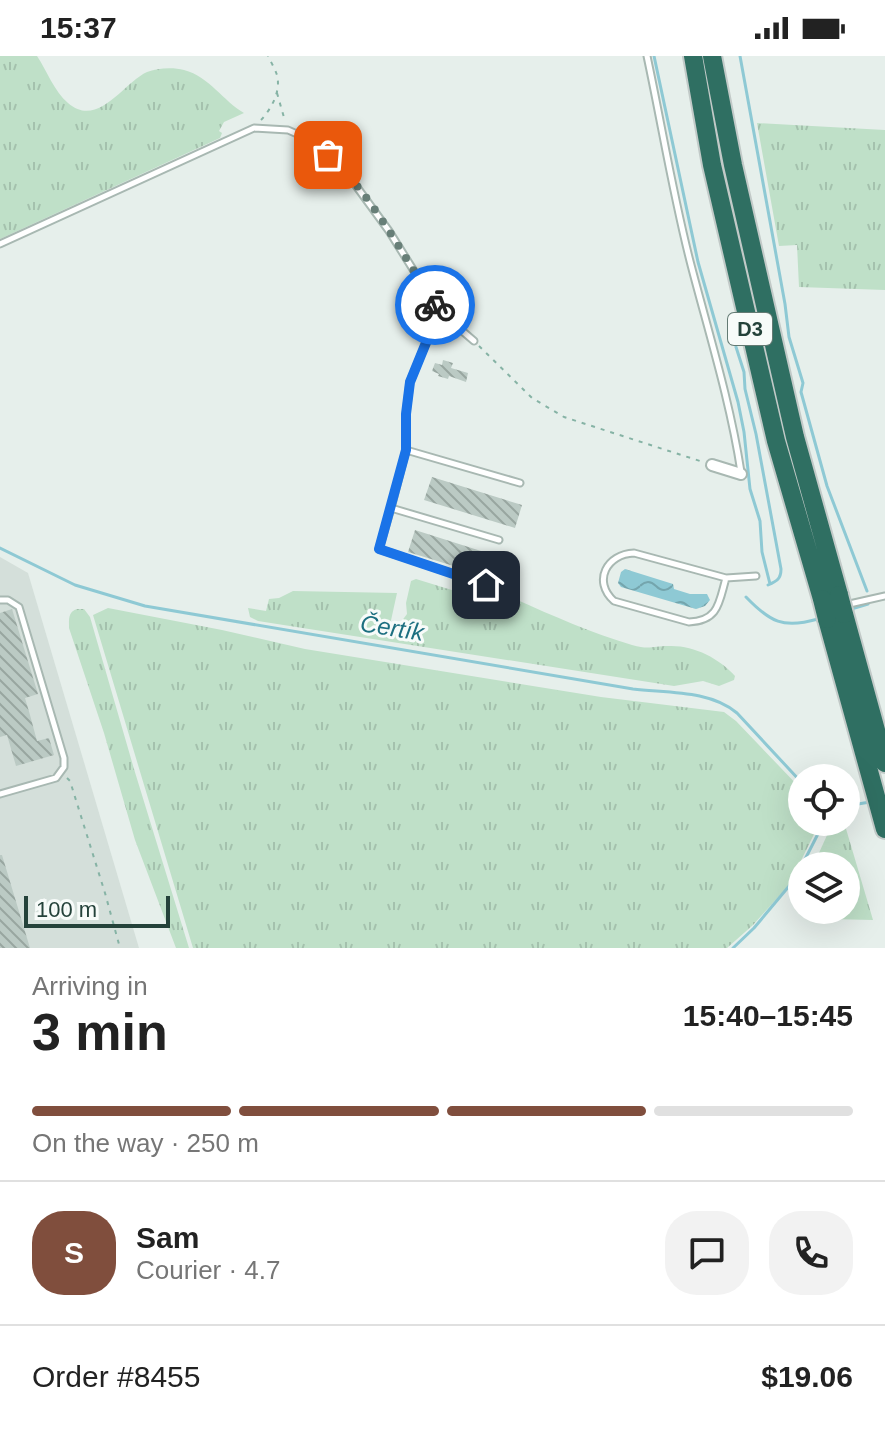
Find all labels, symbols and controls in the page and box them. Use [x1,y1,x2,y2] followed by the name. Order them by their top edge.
[40,11,117,44] text: 15:37
[294,121,362,189] pin
[306,133,350,177] icon: bag
[395,265,475,345] courier
[413,283,457,327] icon: bike
[728,313,772,345] road number: D3
[452,551,520,619] pin
[464,563,508,607] icon: home
[358,609,428,646] water label: Čertík
[788,764,860,924] map controls
[788,764,860,836] button: locate
[788,852,860,924] button: layers
[24,892,170,928] scale bar
[36,897,97,922] text: 100 m
[32,971,148,1001] text: Arriving in
[683,999,853,1032] text: 15:40–15:45
[32,1003,168,1061] text: 3 min
[32,1128,259,1158] text: On the way · 250 m
[665,1211,749,1295] button: chat
[769,1211,853,1295] button: phone
[136,1221,199,1254] text: Sam
[64,1236,84,1269] text: S
[136,1255,281,1285] text: Courier · 4.7
[32,1360,200,1393] text: Order #8455
[761,1360,853,1393] text: $19.06

